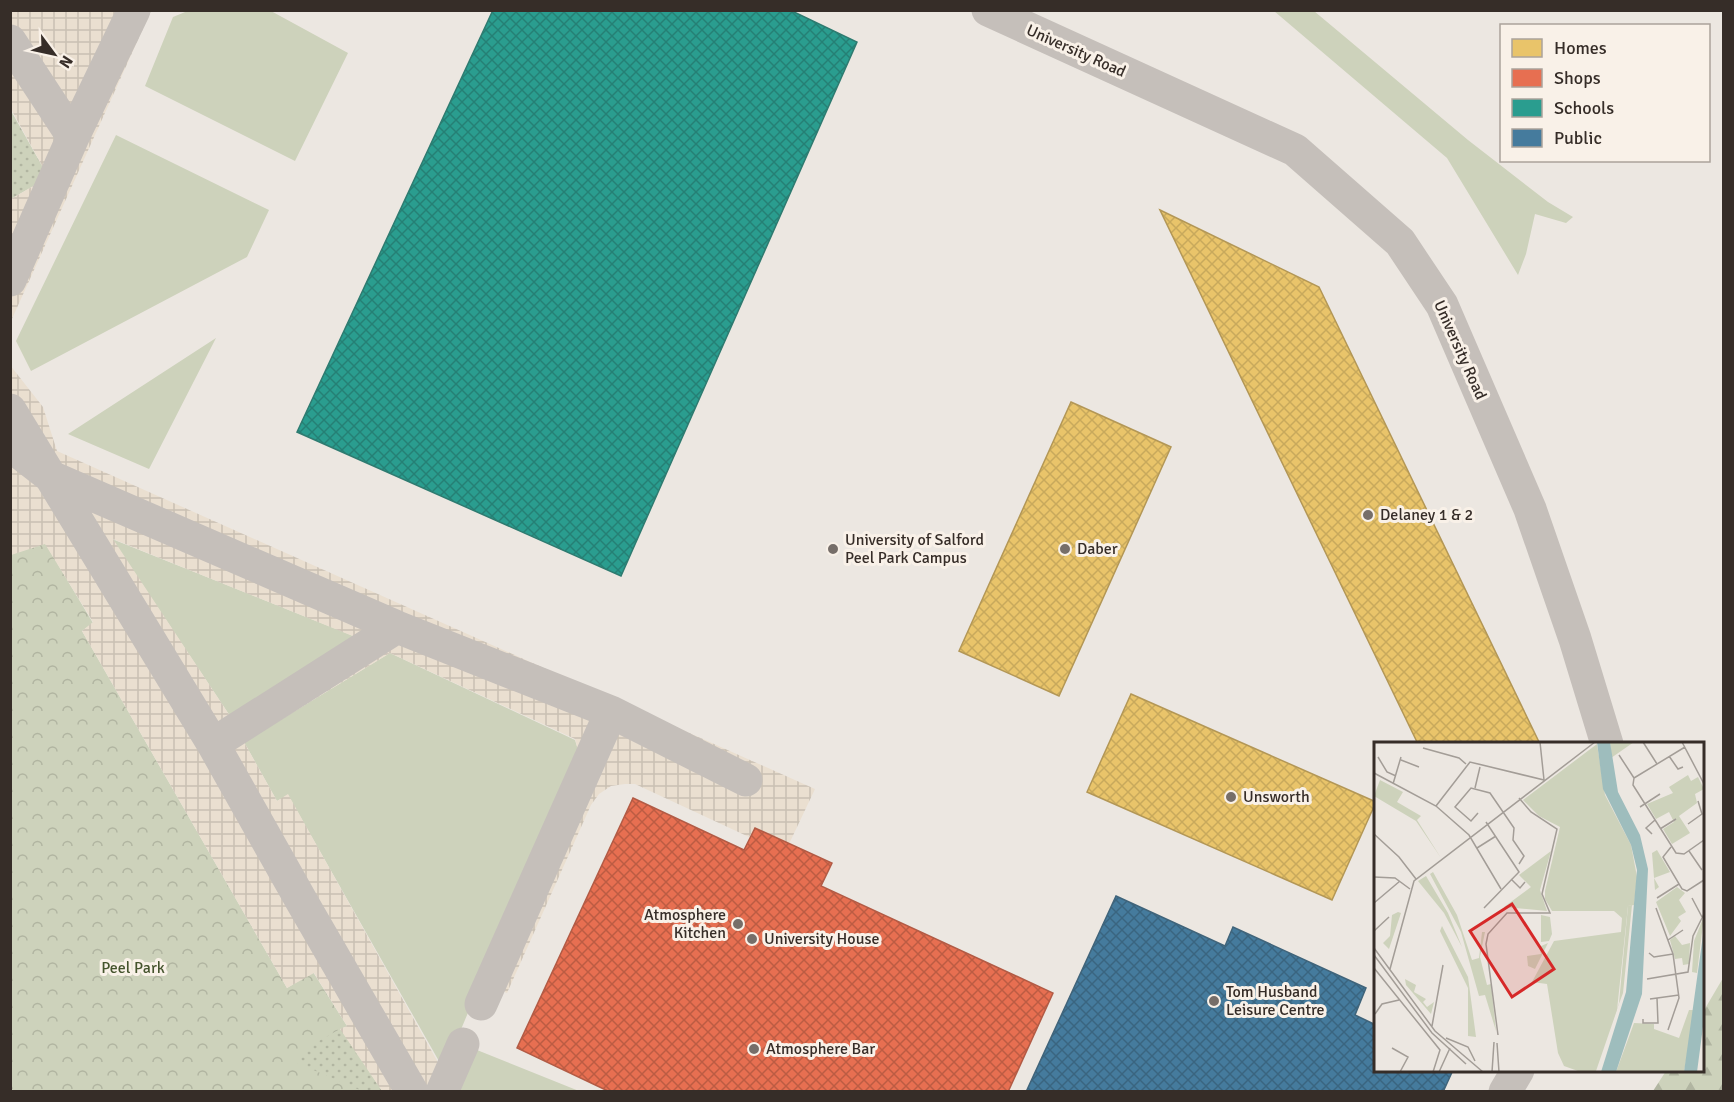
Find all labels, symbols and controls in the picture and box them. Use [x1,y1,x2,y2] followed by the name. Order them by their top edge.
[1023,20,1129,82] street label: University Road
[24,24,84,84] north arrow
[1500,24,1710,162] legend
[1554,37,1607,59] text: Homes
[54,52,77,72] text: N
[1554,67,1601,89] text: Shops
[1554,97,1614,119] text: Schools
[1554,127,1602,149] text: Public
[1429,297,1491,403] street label: University Road
[1380,505,1473,525] place label: Delaney 1 & 2
[1361,508,1375,522] marker: Delaney 1 & 2
[845,530,984,568] place label: University of Salford Peel Park Campus
[1077,539,1118,559] place label: Daber
[826,542,840,556] marker: University of Salford Peel Park Campus
[1058,542,1072,556] marker: Daber
[1374,742,1704,1072] inset map
[1243,787,1310,807] place label: Unsworth
[1224,790,1238,804] marker: Unsworth
[644,905,726,943] place label: Atmosphere Kitchen
[731,917,745,931] marker: Atmosphere Kitchen
[764,929,879,949] place label: University House
[745,932,759,946] marker: University House
[101,958,165,978] park label: Peel Park
[1226,982,1325,1020] place label: Tom Husband Leisure Centre
[1207,994,1221,1008] marker: Tom Husband Leisure Centre
[766,1039,875,1059] place label: Atmosphere Bar
[747,1042,761,1056] marker: Atmosphere Bar

